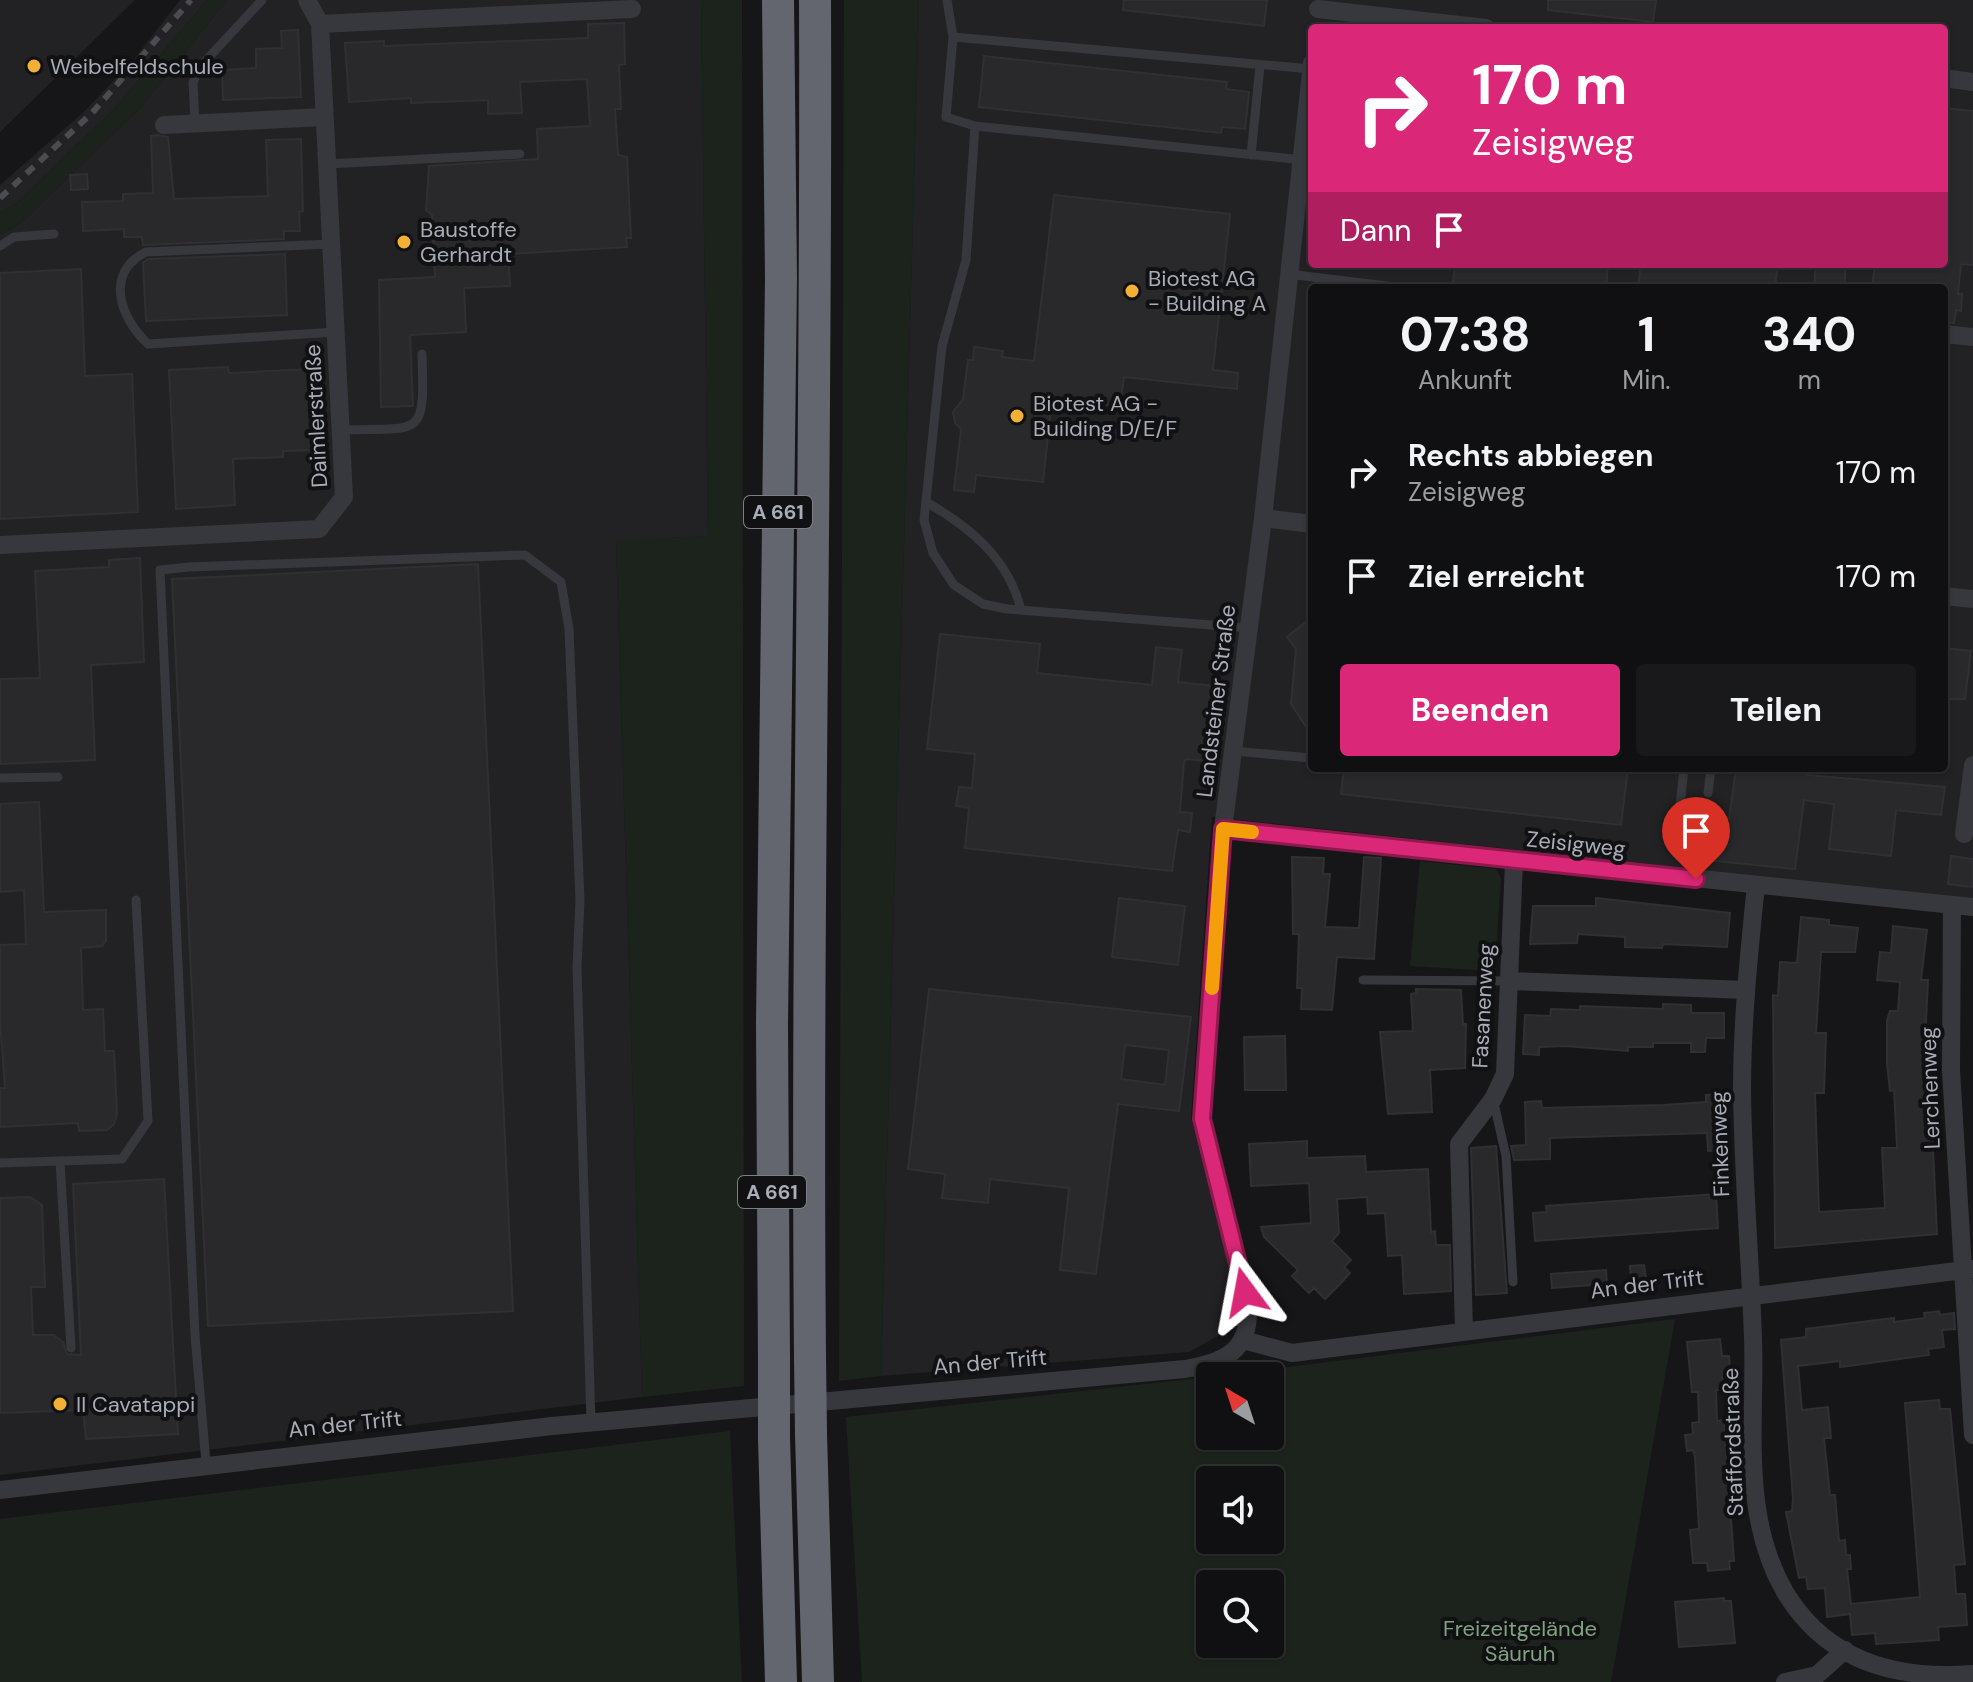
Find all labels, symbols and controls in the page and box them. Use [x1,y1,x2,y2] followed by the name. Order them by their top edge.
[1472,48,1627,121] text: 170 m
[50,52,224,81] place label: Weibelfeldschule
[1340,56,1444,160] icon: right
[25,57,43,75] marker: Weibelfeldschule
[1472,119,1635,166] text: Zeisigweg
[1427,208,1471,252] icon: arrive
[1340,211,1411,250] text: Dann
[420,215,517,269] place label: Baustoffe Gerhardt
[395,233,413,251] marker: Baustoffe Gerhardt
[1148,264,1266,318] place label: Biotest AG - Building A
[1123,282,1141,300] marker: Biotest AG - Building A
[1400,303,1531,366] text: 07:38
[1638,303,1655,366] text: 1
[1762,303,1856,366] text: 340
[298,344,334,488] street label: Daimlerstraße
[1418,363,1512,397] text: Ankunft
[1622,363,1671,397] text: Min.
[1798,363,1821,397] text: m
[1033,389,1177,443] place label: Biotest AG - Building D/E/F
[1008,407,1026,425] marker: Biotest AG - Building D/E/F
[1408,436,1653,475] text: Rechts abbiegen
[1340,450,1384,494] icon: right
[1836,453,1916,492] text: 170 m
[1408,475,1525,509] text: Zeisigweg
[744,496,812,528] road number: A 661
[1340,554,1384,598] icon: arrive
[1408,557,1585,596] text: Ziel erreicht
[1836,557,1916,596] text: 170 m
[1190,603,1242,799] street label: Landsteiner Straße
[1340,664,1620,756] button: Beenden
[1636,664,1916,756] button: Teilen
[1662,797,1730,879] pin
[1674,809,1718,853] icon: arrive
[1525,824,1627,864] street label: Zeisigweg
[1465,943,1501,1069] street label: Fasanenweg
[1913,1026,1947,1150] street label: Lerchenweg
[1704,1090,1736,1198] street label: Finkenweg
[738,1176,806,1208] road number: A 661
[1203,1250,1287,1334] position arrow
[1589,1263,1705,1305] street label: An der Trift
[932,1343,1048,1381] street label: An der Trift
[1196,1362,1284,1450] north arrow
[1196,1362,1284,1658] map controls
[1716,1367,1750,1517] street label: Staffordstraße
[76,1390,195,1419] place label: Il Cavatappi
[51,1395,69,1413] marker: Il Cavatappi
[287,1404,403,1444] street label: An der Trift
[1196,1466,1284,1554] button: sound
[1196,1570,1284,1658] button: search
[1443,1614,1597,1668] park label: Freizeitgelände Säuruh

